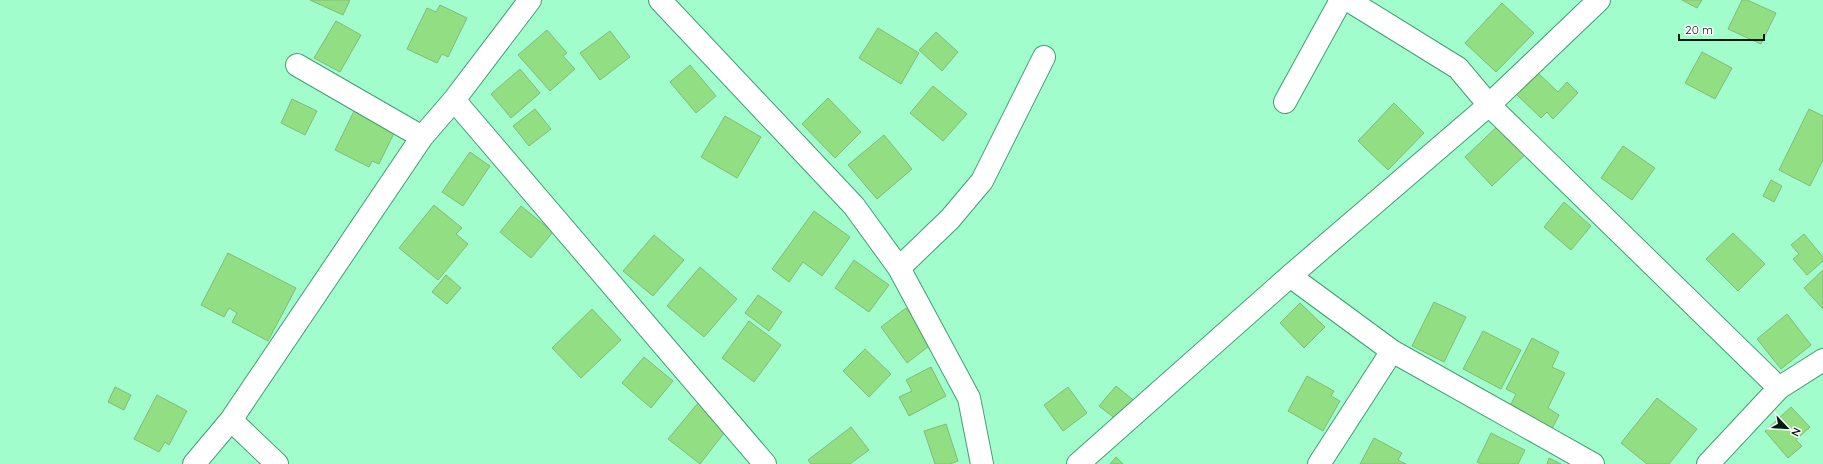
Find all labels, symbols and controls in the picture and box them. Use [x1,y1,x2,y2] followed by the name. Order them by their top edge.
[1679,16,1764,42] scale bar
[1685,22,1713,37] text: 20 m
[1767,408,1807,448] north arrow
[1788,426,1804,439] text: N

